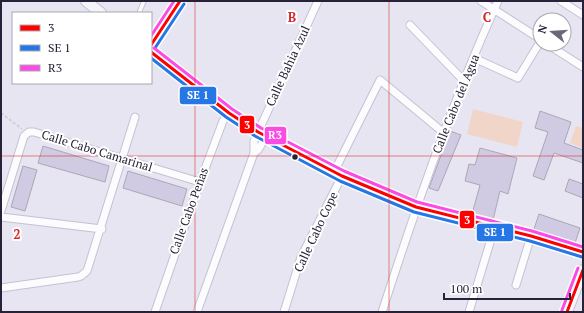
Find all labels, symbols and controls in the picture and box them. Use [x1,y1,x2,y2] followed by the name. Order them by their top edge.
[288,8,296,26] text: B
[483,8,491,26] text: C
[12,12,152,84] legend
[532,12,572,52] north arrow
[48,20,54,35] text: 3
[535,22,551,35] text: N
[262,23,313,109] street label: Calle Bahia Azul
[48,40,71,55] text: SE 1
[429,52,482,156] street label: Calle Cabo del Agua
[48,60,62,75] text: R3
[179,86,217,105] line badge: SE 1
[187,88,209,102] text: SE 1
[239,115,255,134] line badge: 3
[244,118,250,132] text: 3
[264,126,287,145] line badge: R3
[40,127,155,175] street label: Calle Cabo Camarinal
[268,128,282,142] text: R3
[290,152,300,162] unlabelled marker
[166,165,211,256] street label: Calle Cabo Peñas
[290,189,341,274] street label: Calle Cabo Cope
[459,210,475,229] line badge: 3
[464,213,470,227] text: 3
[476,223,514,242] line badge: SE 1
[13,225,21,243] text: 2
[484,225,506,239] text: SE 1
[444,275,570,301] scale bar
[450,281,483,296] text: 100 m

